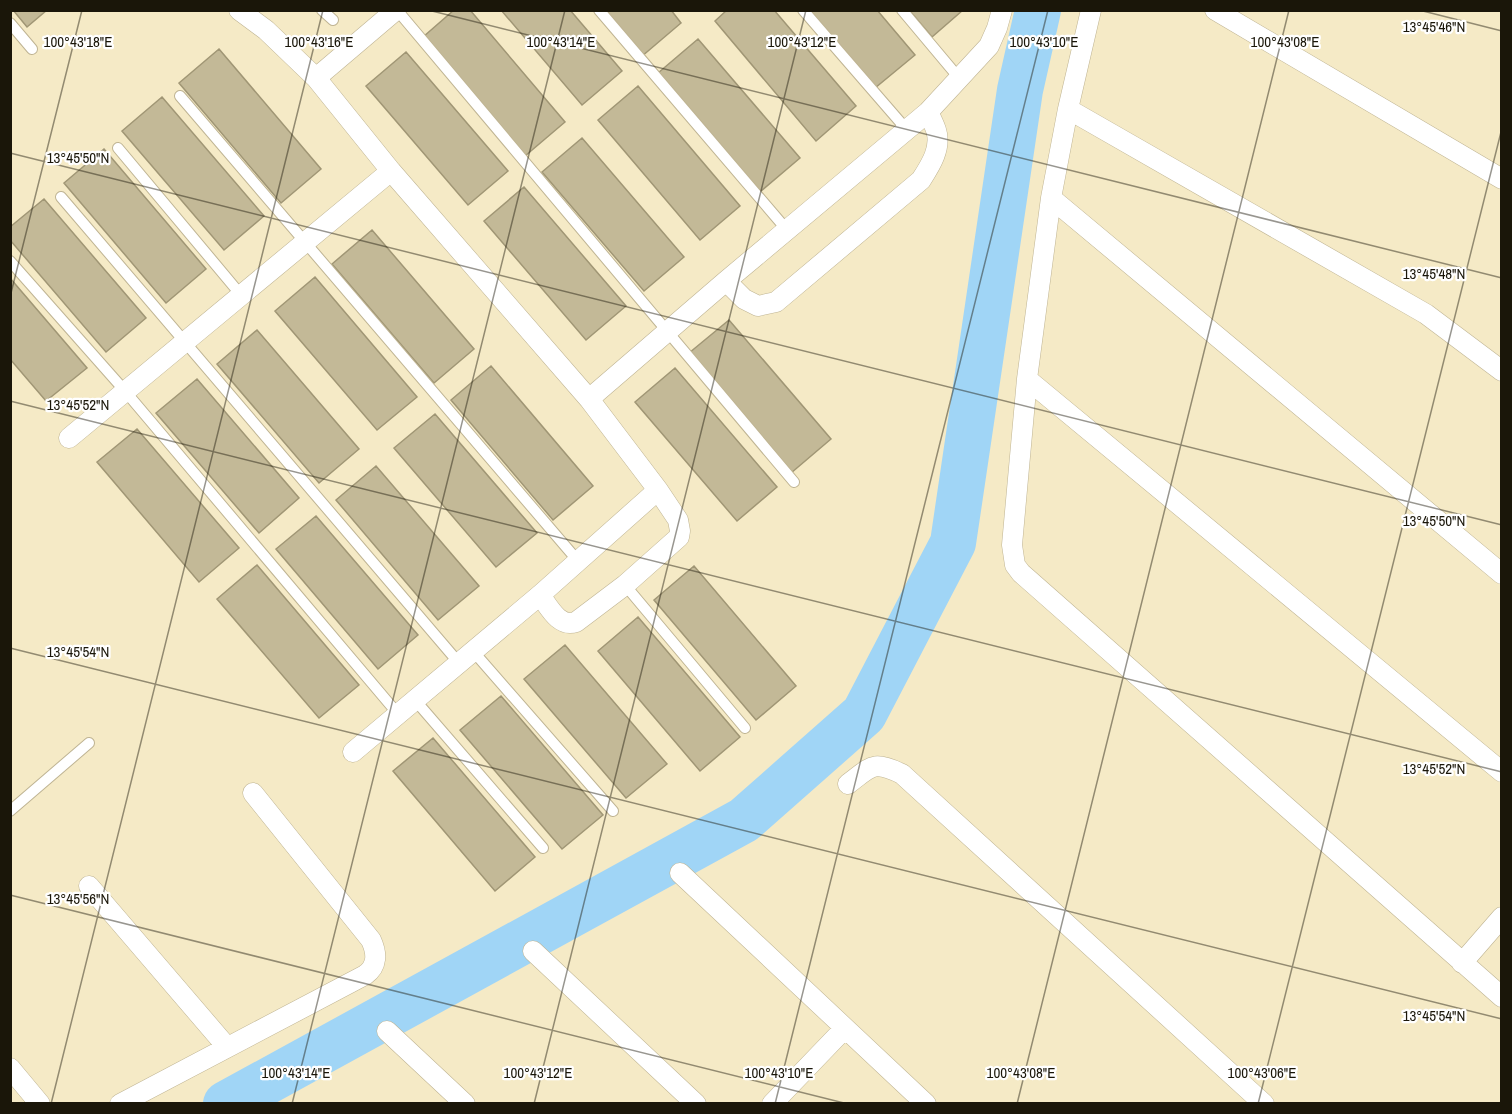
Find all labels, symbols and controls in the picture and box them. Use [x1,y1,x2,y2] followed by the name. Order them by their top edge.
[1403,16,1465,37] text: 13°45'46"N
[44,31,112,52] text: 100°43'18"E
[285,31,353,52] text: 100°43'16"E
[527,31,595,52] text: 100°43'14"E
[768,31,836,52] text: 100°43'12"E
[1010,31,1078,52] text: 100°43'10"E
[1251,31,1319,52] text: 100°43'08"E
[47,147,109,168] text: 13°45'50"N
[1403,263,1465,284] text: 13°45'48"N
[47,394,109,415] text: 13°45'52"N
[1403,510,1465,531] text: 13°45'50"N
[47,641,109,662] text: 13°45'54"N
[1403,758,1465,779] text: 13°45'52"N
[47,888,109,909] text: 13°45'56"N
[1403,1005,1465,1026] text: 13°45'54"N
[262,1062,330,1083] text: 100°43'14"E
[504,1062,572,1083] text: 100°43'12"E
[745,1062,813,1083] text: 100°43'10"E
[987,1062,1055,1083] text: 100°43'08"E
[1228,1062,1296,1083] text: 100°43'06"E

